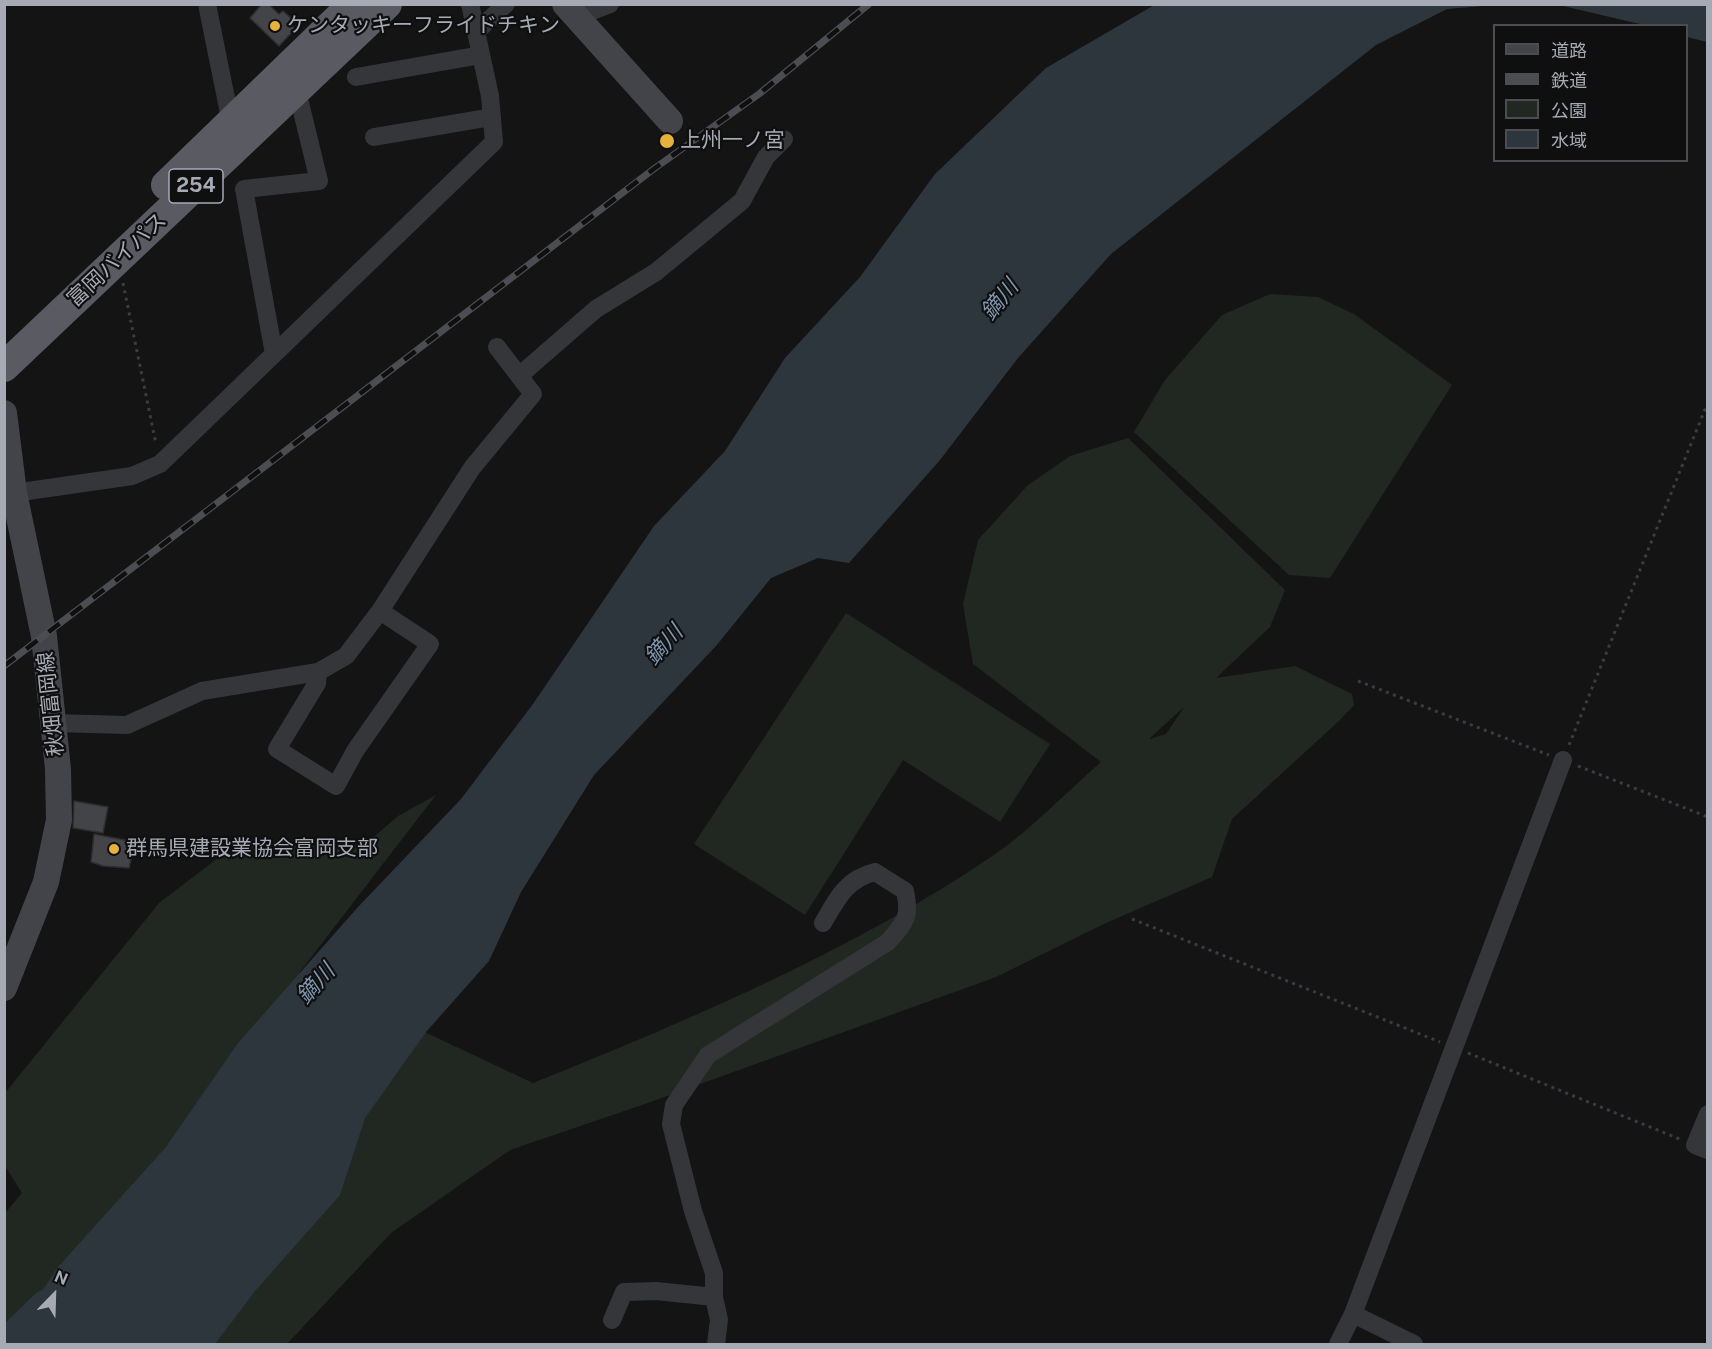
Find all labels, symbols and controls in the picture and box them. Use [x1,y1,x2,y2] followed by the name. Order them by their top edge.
[287,13,560,39] place label: ケンタッキーフライドチキン
[268,19,282,33] marker: ケンタッキーフライドチキン
[1493,24,1688,162] legend
[1551,40,1587,61] text: 道路
[1551,70,1587,91] text: 鉄道
[1551,100,1587,121] text: 公園
[680,128,785,154] place label: 上州一ノ宮
[1551,130,1587,151] text: 水域
[658,132,676,150] marker: 上州一ノ宮
[169,169,223,203] road number: 254
[62,208,172,312] street label: 富岡バイパス
[976,275,1024,325] water label: 鏑川
[639,620,689,670] water label: 鏑川
[33,650,69,758] street label: 秋畑富岡線
[126,836,378,862] place label: 群馬県建設業協会富岡支部
[107,842,121,856] marker: 群馬県建設業協会富岡支部
[291,959,341,1009] water label: 鏑川
[24,1265,84,1325] north arrow
[52,1267,71,1289] text: N

